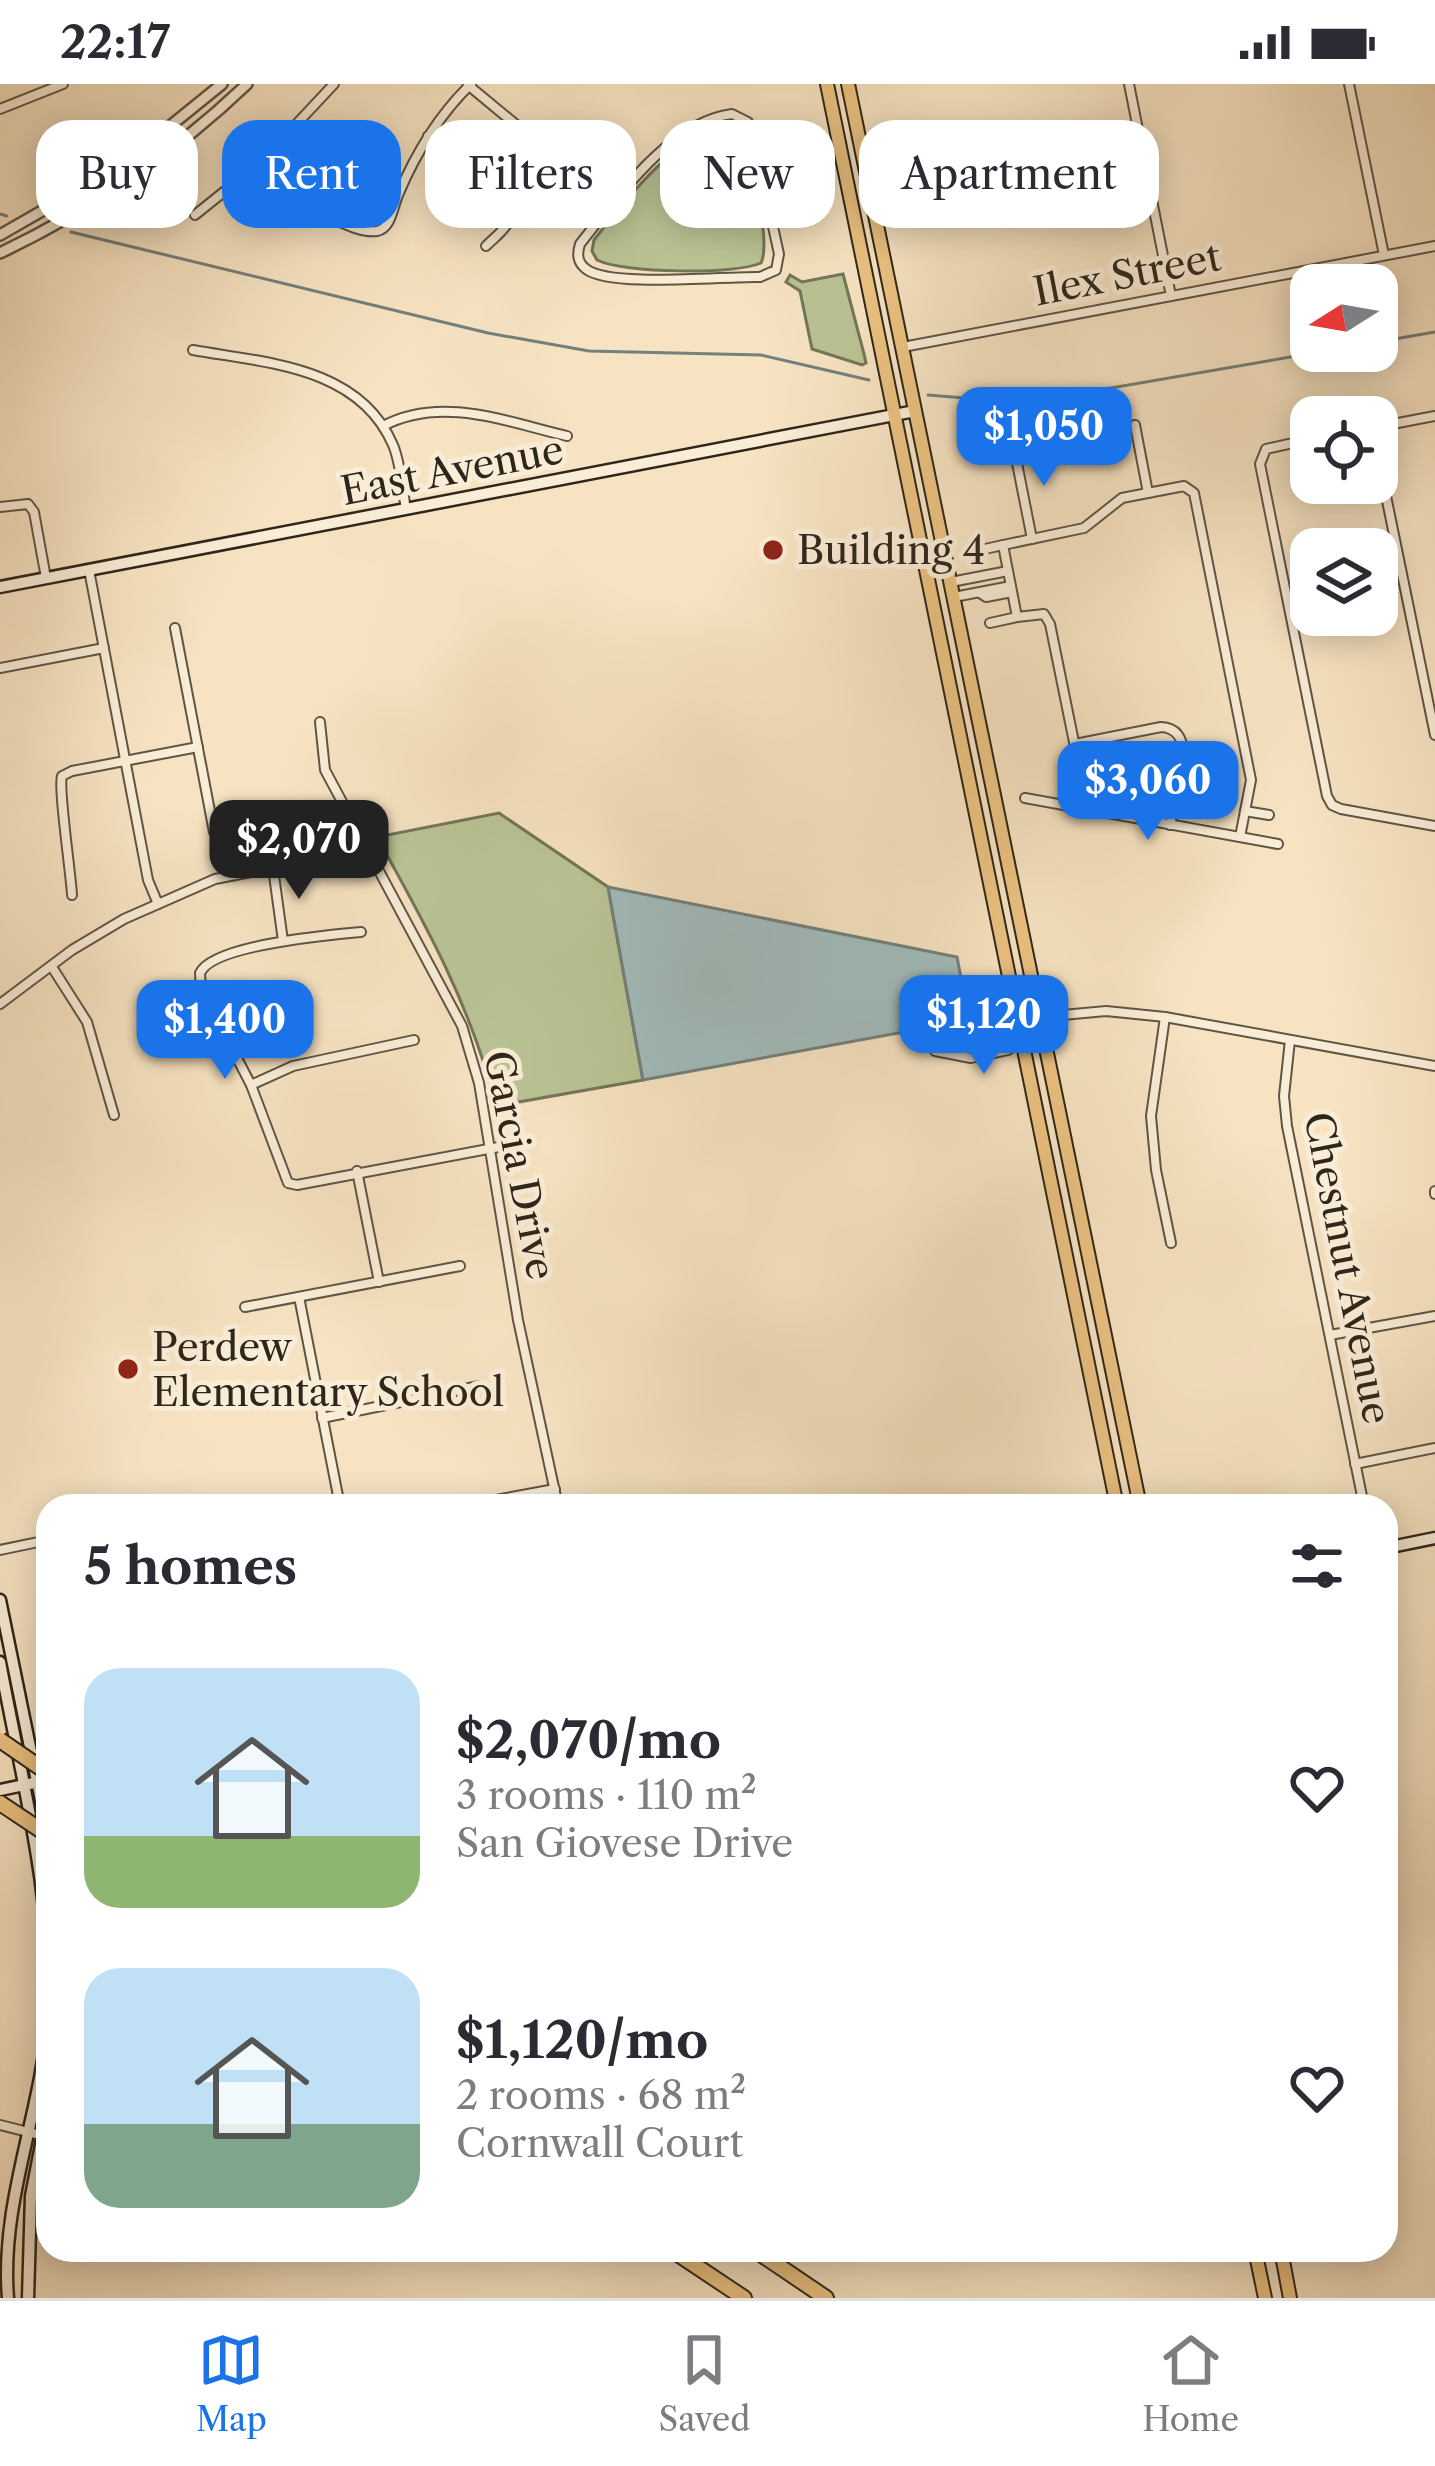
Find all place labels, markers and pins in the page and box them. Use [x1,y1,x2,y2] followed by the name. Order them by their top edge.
[946,387,1142,489] pin: $1,050
[797,526,985,574] place label: Building 4
[760,537,786,563] marker: Building 4
[1050,741,1246,843] pin: $3,060
[201,800,397,902] pin: $2,070
[886,975,1082,1077] pin: $1,120
[127,980,323,1082] pin: $1,400
[152,1323,504,1416] place label: Perdew Elementary School
[115,1356,141,1382] marker: Perdew Elementary School

